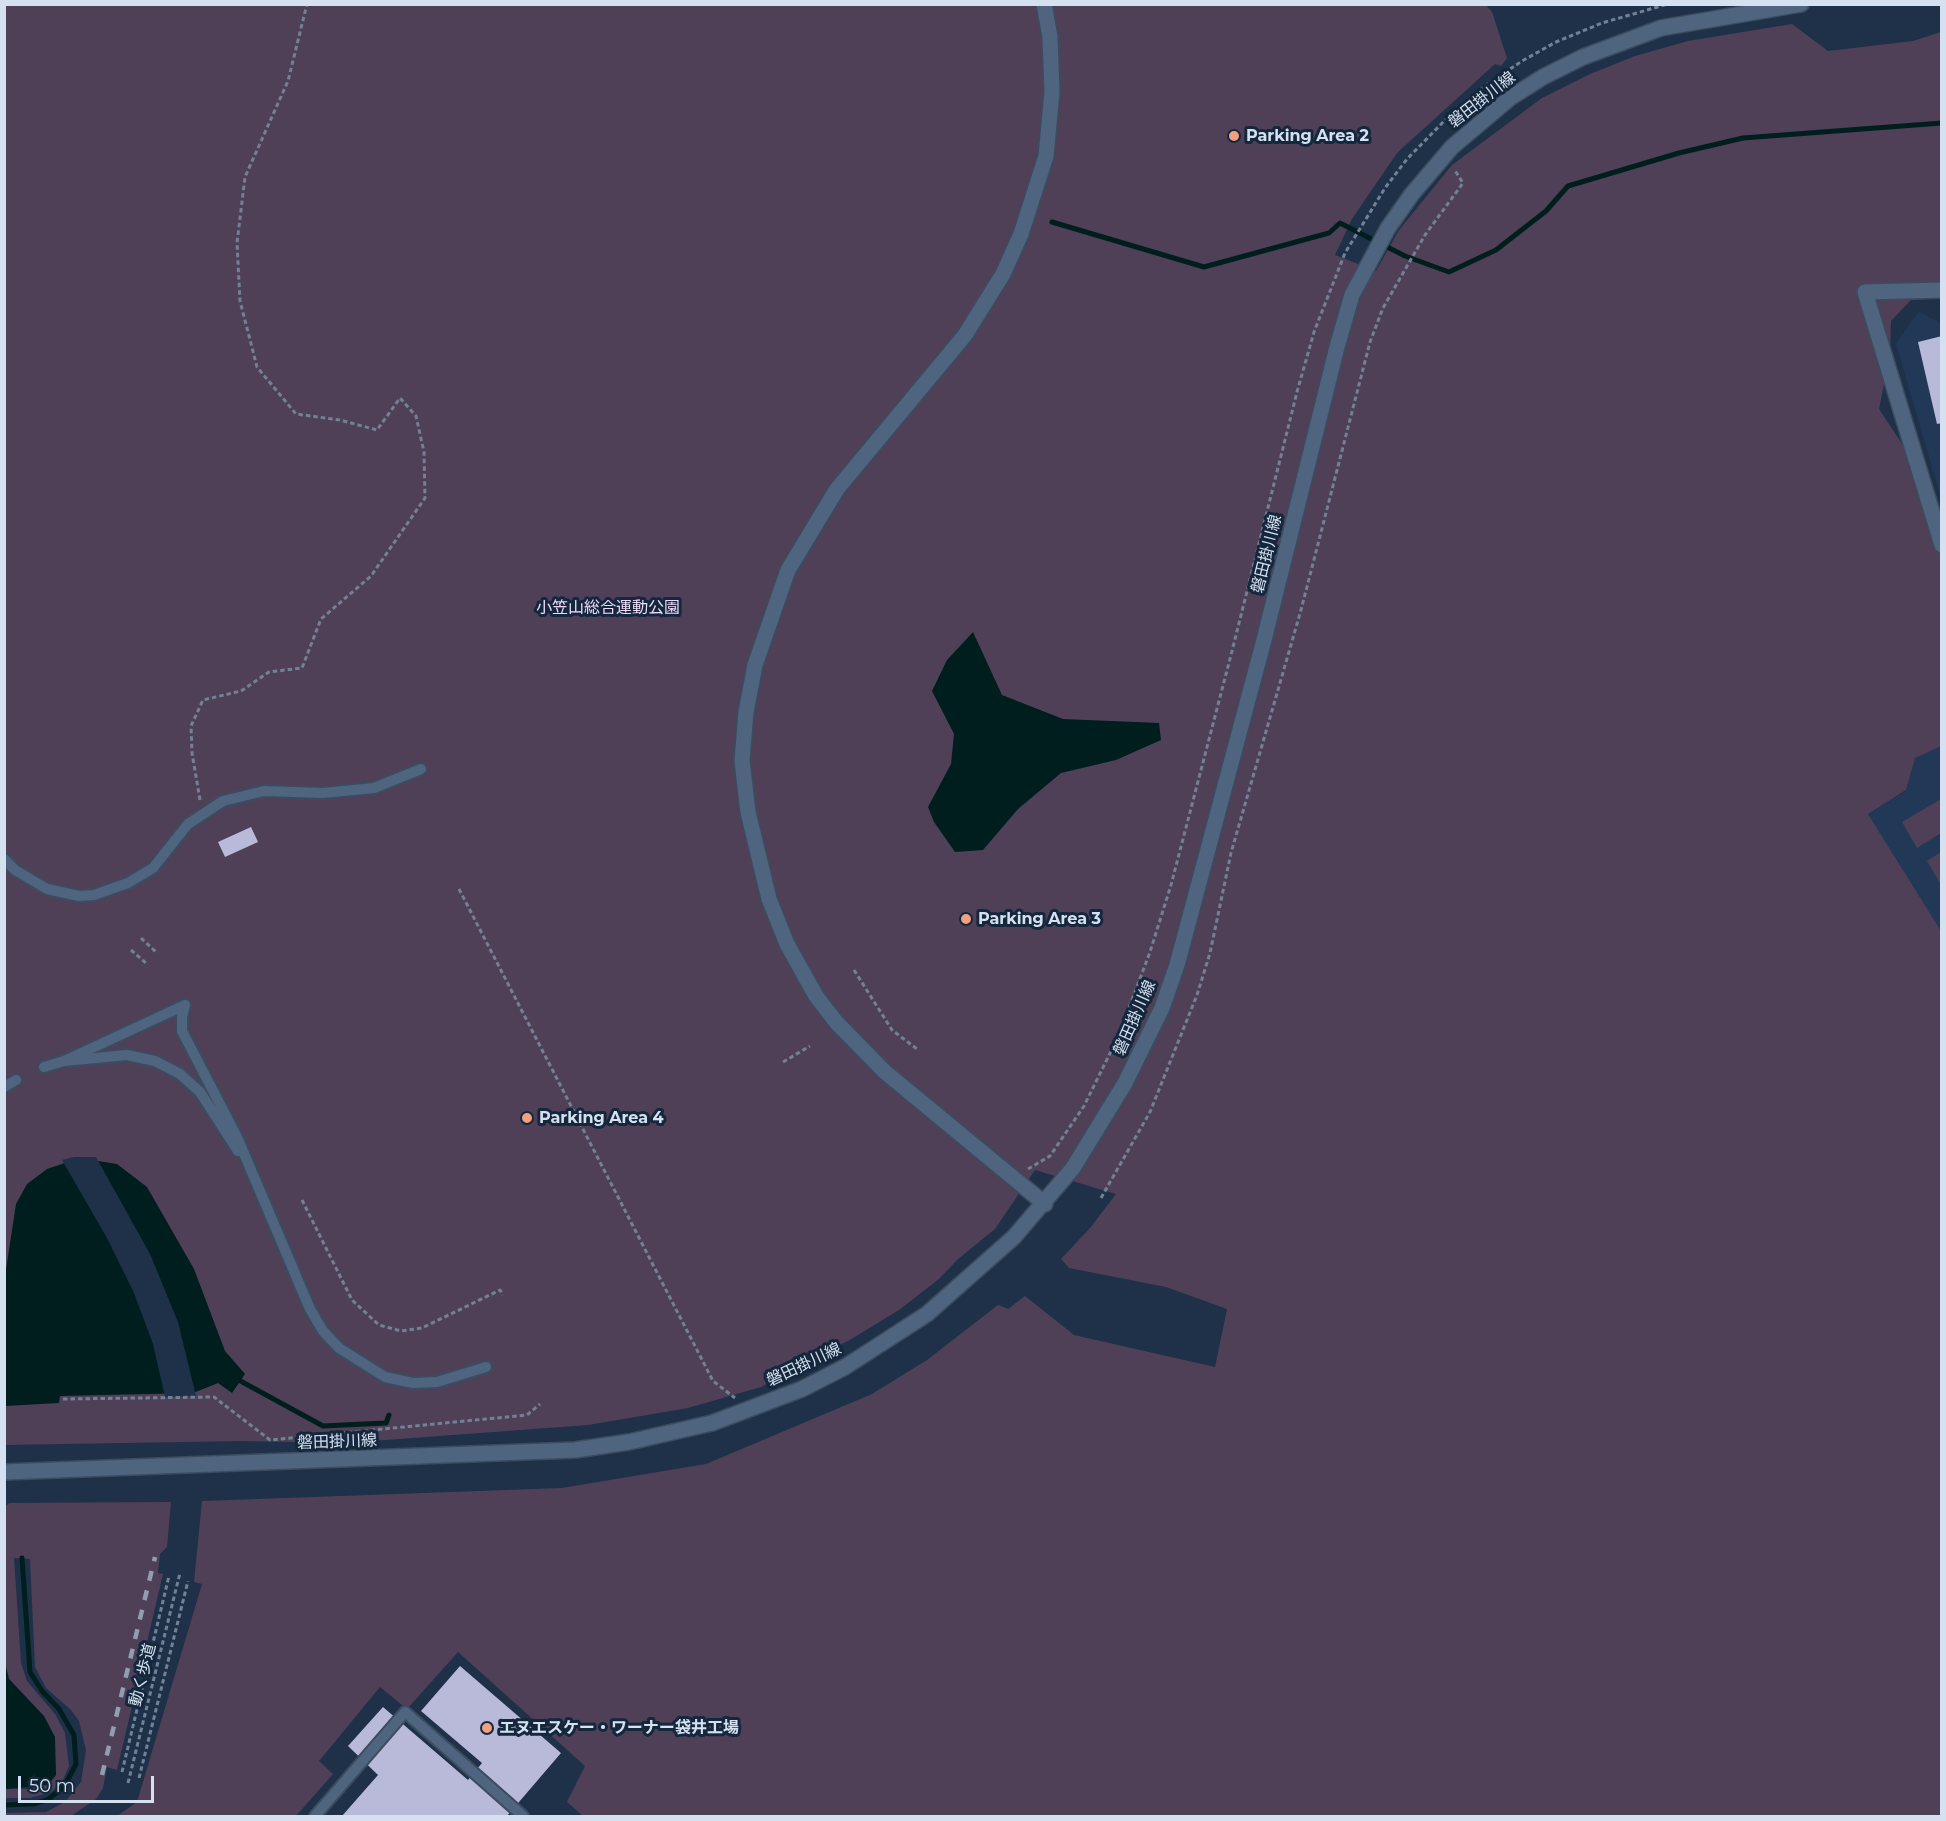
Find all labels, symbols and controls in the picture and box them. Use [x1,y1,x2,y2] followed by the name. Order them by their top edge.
[1445,68,1519,132] street label: 磐田掛川線
[1246,126,1369,146] place label: Parking Area 2
[1227,129,1241,143] marker: Parking Area 2
[1248,513,1286,595] street label: 磐田掛川線
[536,598,680,618] park label: 小笠山総合運動公園
[978,909,1101,929] place label: Parking Area 3
[959,912,973,926] marker: Parking Area 3
[1110,978,1160,1058] street label: 磐田掛川線
[539,1108,664,1128] place label: Parking Area 4
[520,1111,534,1125] marker: Parking Area 4
[764,1339,844,1391] street label: 磐田掛川線
[297,1431,377,1453] street label: 磐田掛川線
[126,1642,160,1708] street label: 動く歩道
[499,1718,739,1738] place label: エヌエスケー・ワーナー袋井工場
[480,1721,494,1735] marker: エヌエスケー・ワーナー袋井工場
[21,1764,158,1802] scale bar
[29,1775,75,1797] text: 50 m

